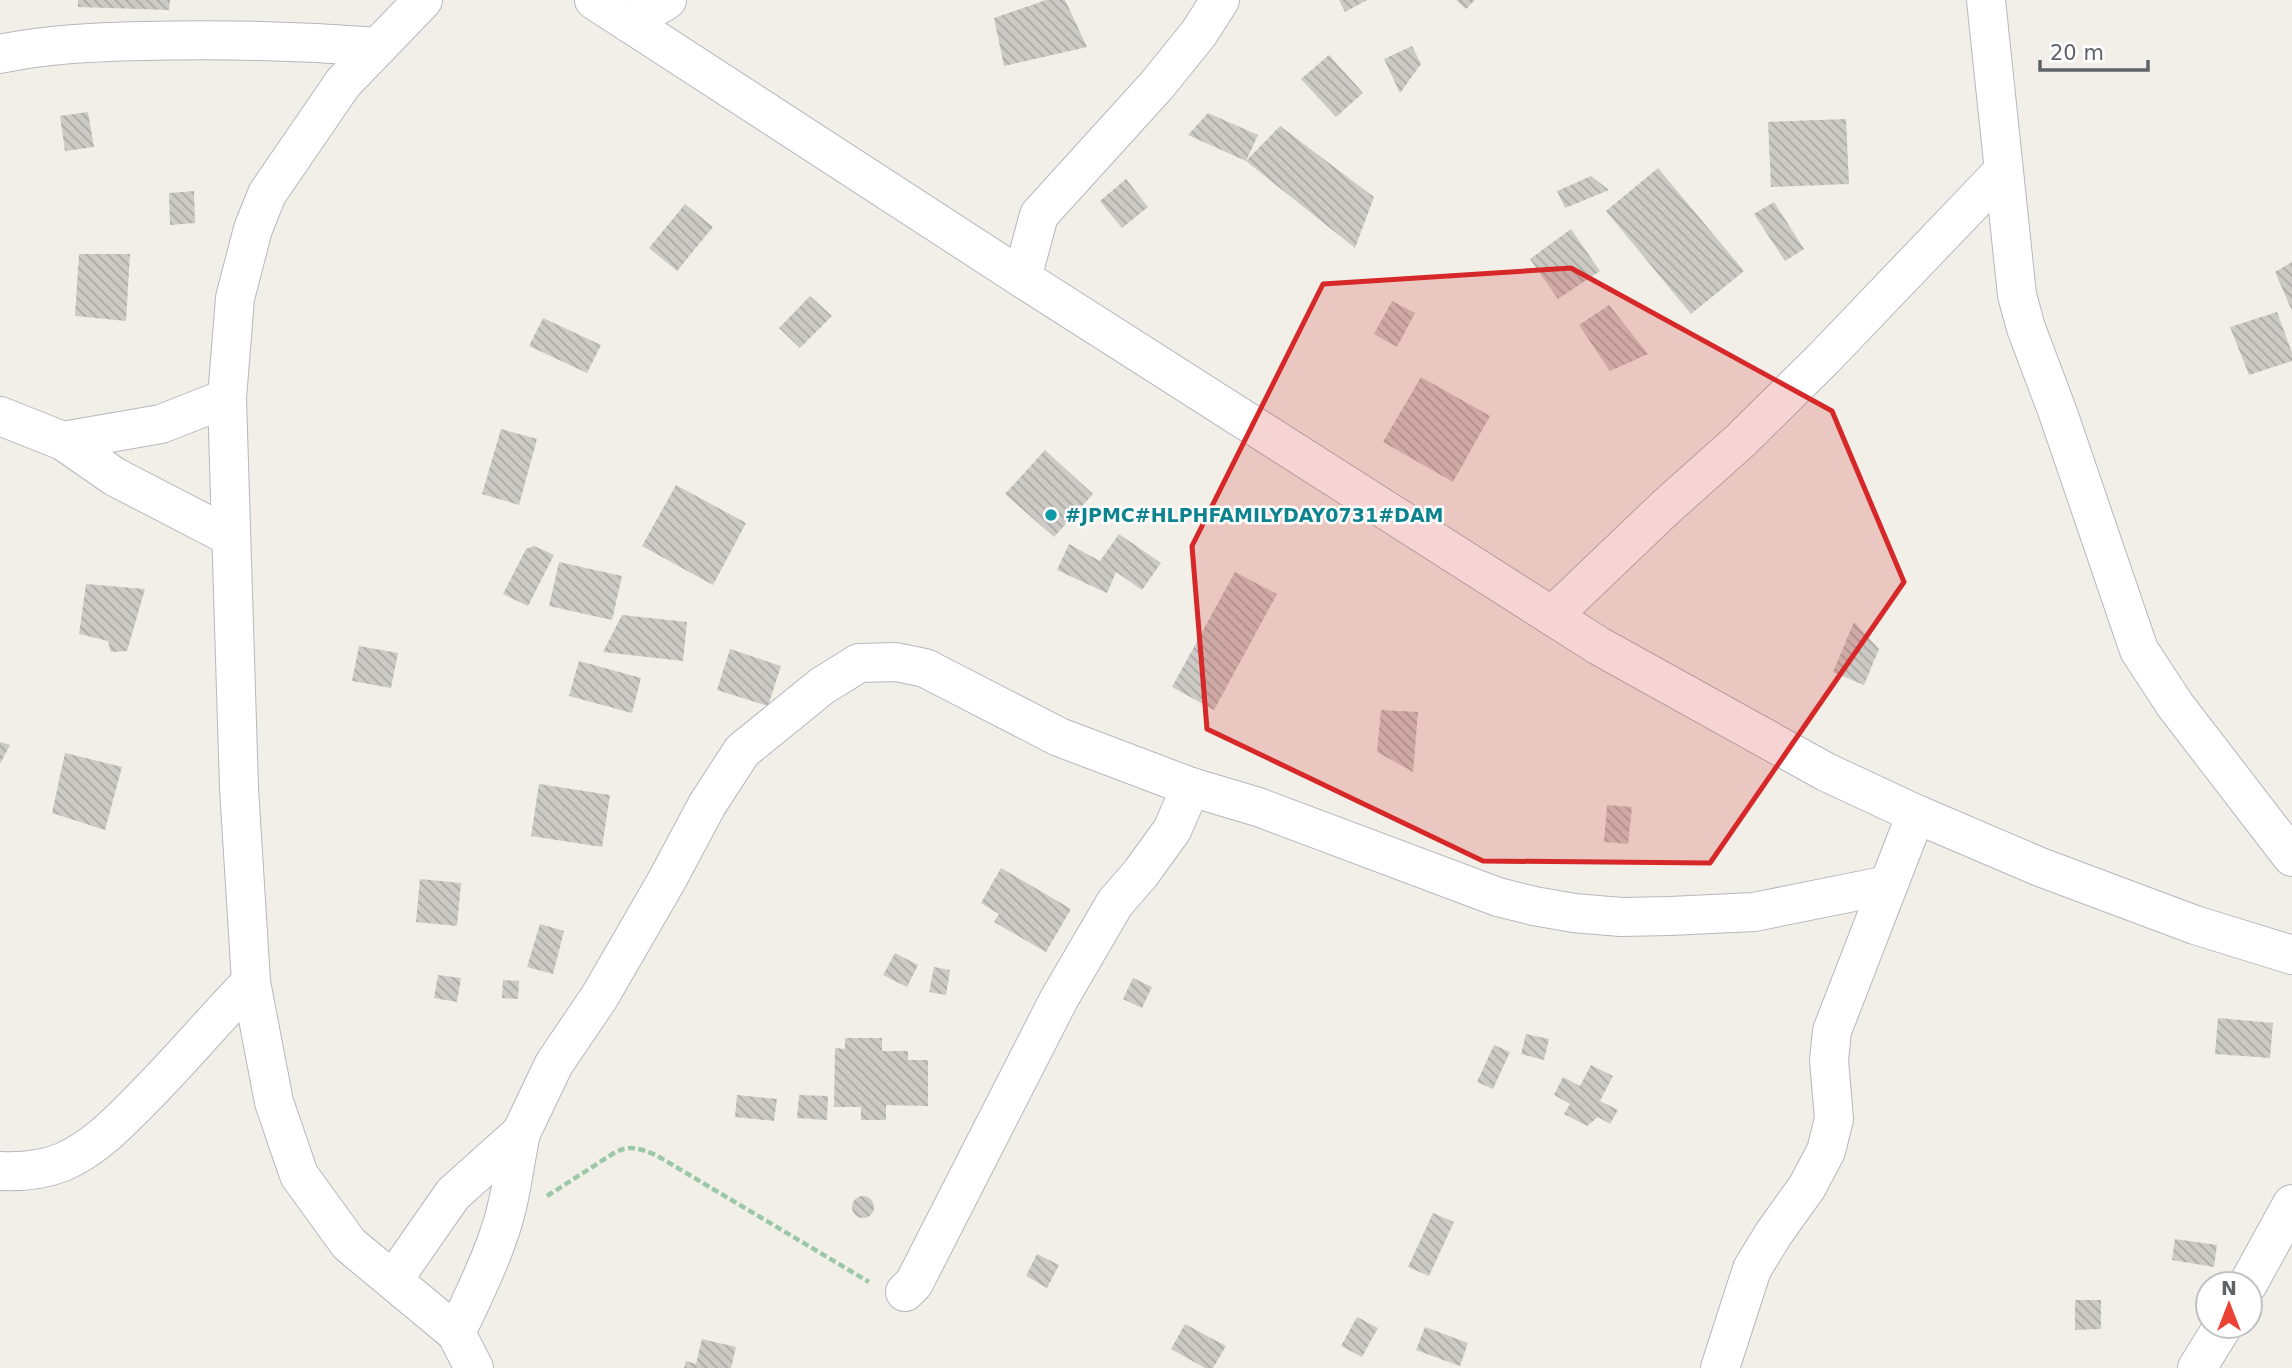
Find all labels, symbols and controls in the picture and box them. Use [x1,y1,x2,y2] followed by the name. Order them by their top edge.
[2040,28,2148,72] scale bar
[2050,41,2104,65] text: 20 m
[1065,504,1444,526] place label: #JPMC#HLPHFAMILYDAY0731#DAM
[1043,507,1059,523] marker: #JPMC#HLPHFAMILYDAY0731#DAM
[2194,1270,2264,1340] north arrow
[2221,1277,2237,1299] text: N

